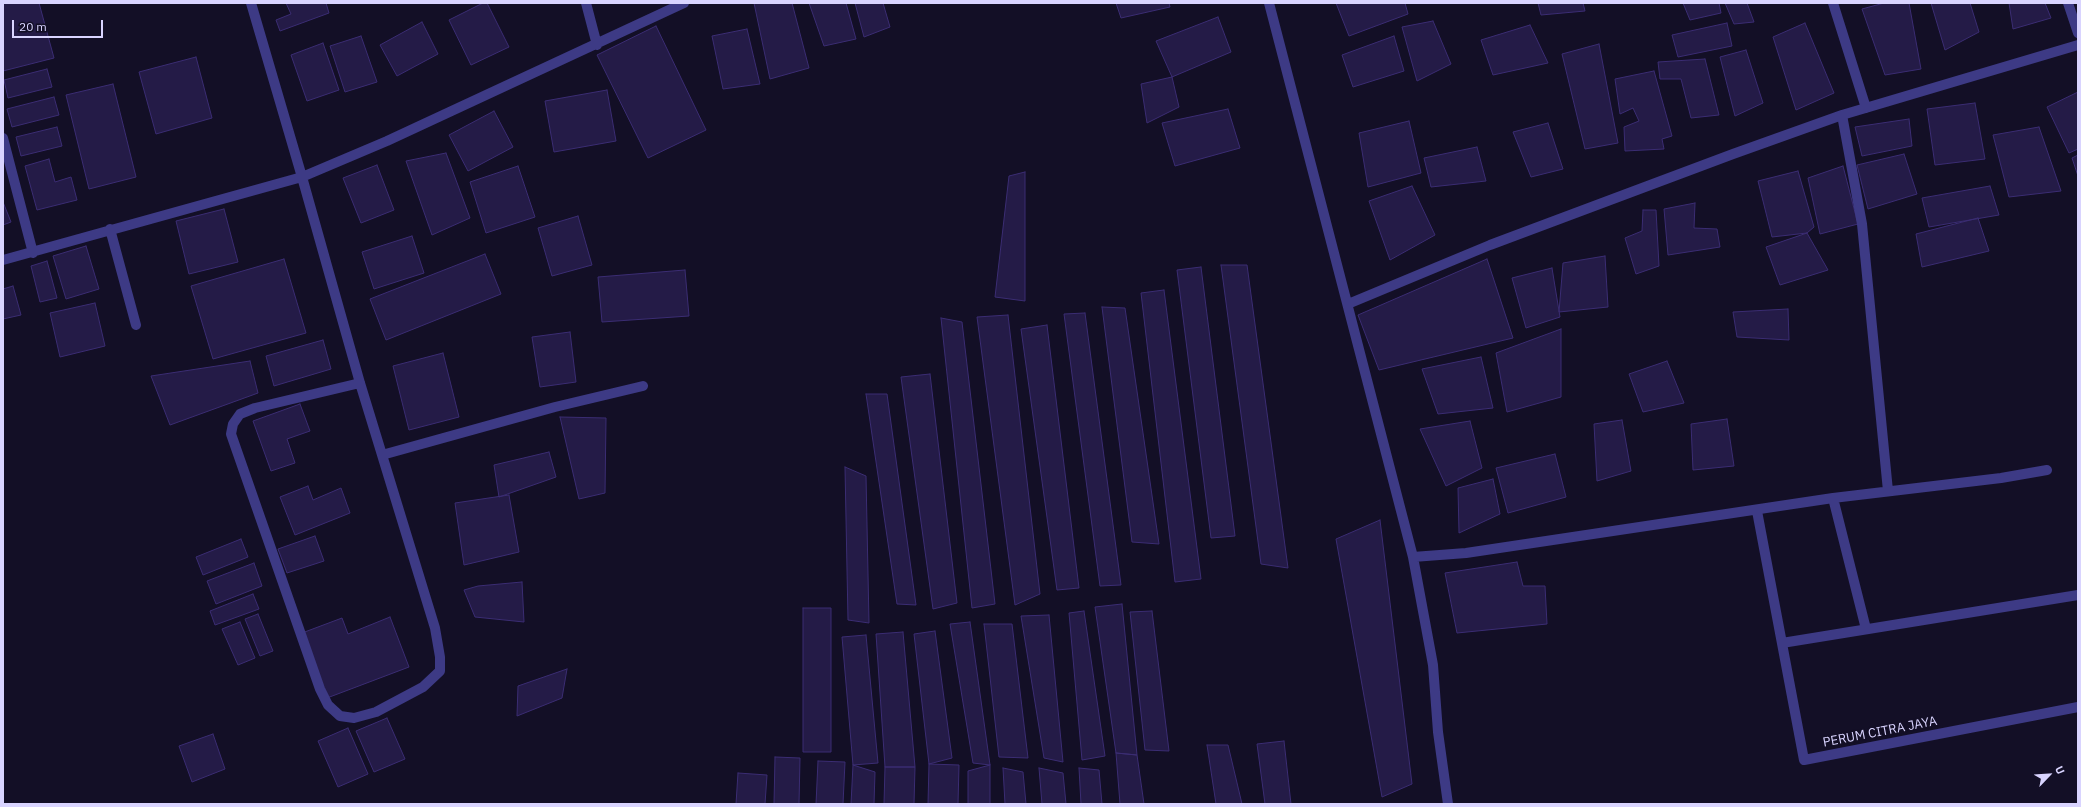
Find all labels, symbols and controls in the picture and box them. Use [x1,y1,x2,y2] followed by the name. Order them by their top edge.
[14,12,105,38] scale bar
[19,19,47,34] text: 20 m
[1822,713,1938,751] street label: PERUM CITRA JAYA
[2029,755,2069,795] north arrow
[2052,764,2068,776] text: U

